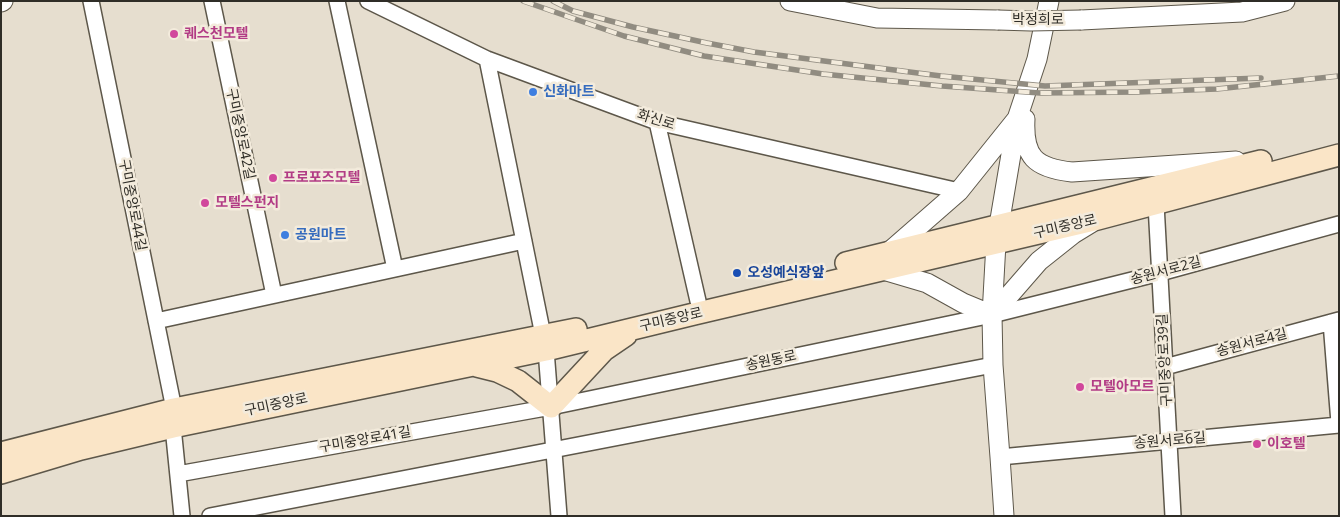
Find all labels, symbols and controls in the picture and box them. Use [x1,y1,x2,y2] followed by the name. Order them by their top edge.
[1012,12,1064,28] street label: 박정희로
[184,26,248,42] place label: 퀘스천모텔
[168,28,180,40] marker: 퀘스천모텔
[543,84,595,100] place label: 신화마트
[527,86,539,98] marker: 신화마트
[222,87,258,181] street label: 구미중앙로42길
[635,106,677,134] street label: 화신로
[115,158,149,252] street label: 구미중앙로44길
[283,170,360,186] place label: 프로포즈모텔
[267,172,279,184] marker: 프로포즈모텔
[215,195,279,211] place label: 모텔스펀지
[199,197,211,209] marker: 모텔스펀지
[1032,212,1098,242] street label: 구미중앙로
[295,227,347,243] place label: 공원마트
[279,229,291,241] marker: 공원마트
[1129,254,1203,288] street label: 송원서로2길
[747,265,824,281] place label: 오성예식장앞
[731,267,743,279] marker: 오성예식장앞
[638,305,704,335] street label: 구미중앙로
[1154,313,1176,407] street label: 구미중앙로39길
[1215,326,1289,360] street label: 송원서로4길
[744,347,798,375] street label: 송원동로
[1090,379,1154,395] place label: 모텔아모르
[1074,381,1086,393] marker: 모텔아모르
[243,390,309,420] street label: 구미중앙로
[318,424,412,456] street label: 구미중앙로41길
[1133,429,1207,453] street label: 송원서로6길
[1267,436,1306,452] place label: 이호텔
[1251,438,1263,450] marker: 이호텔

